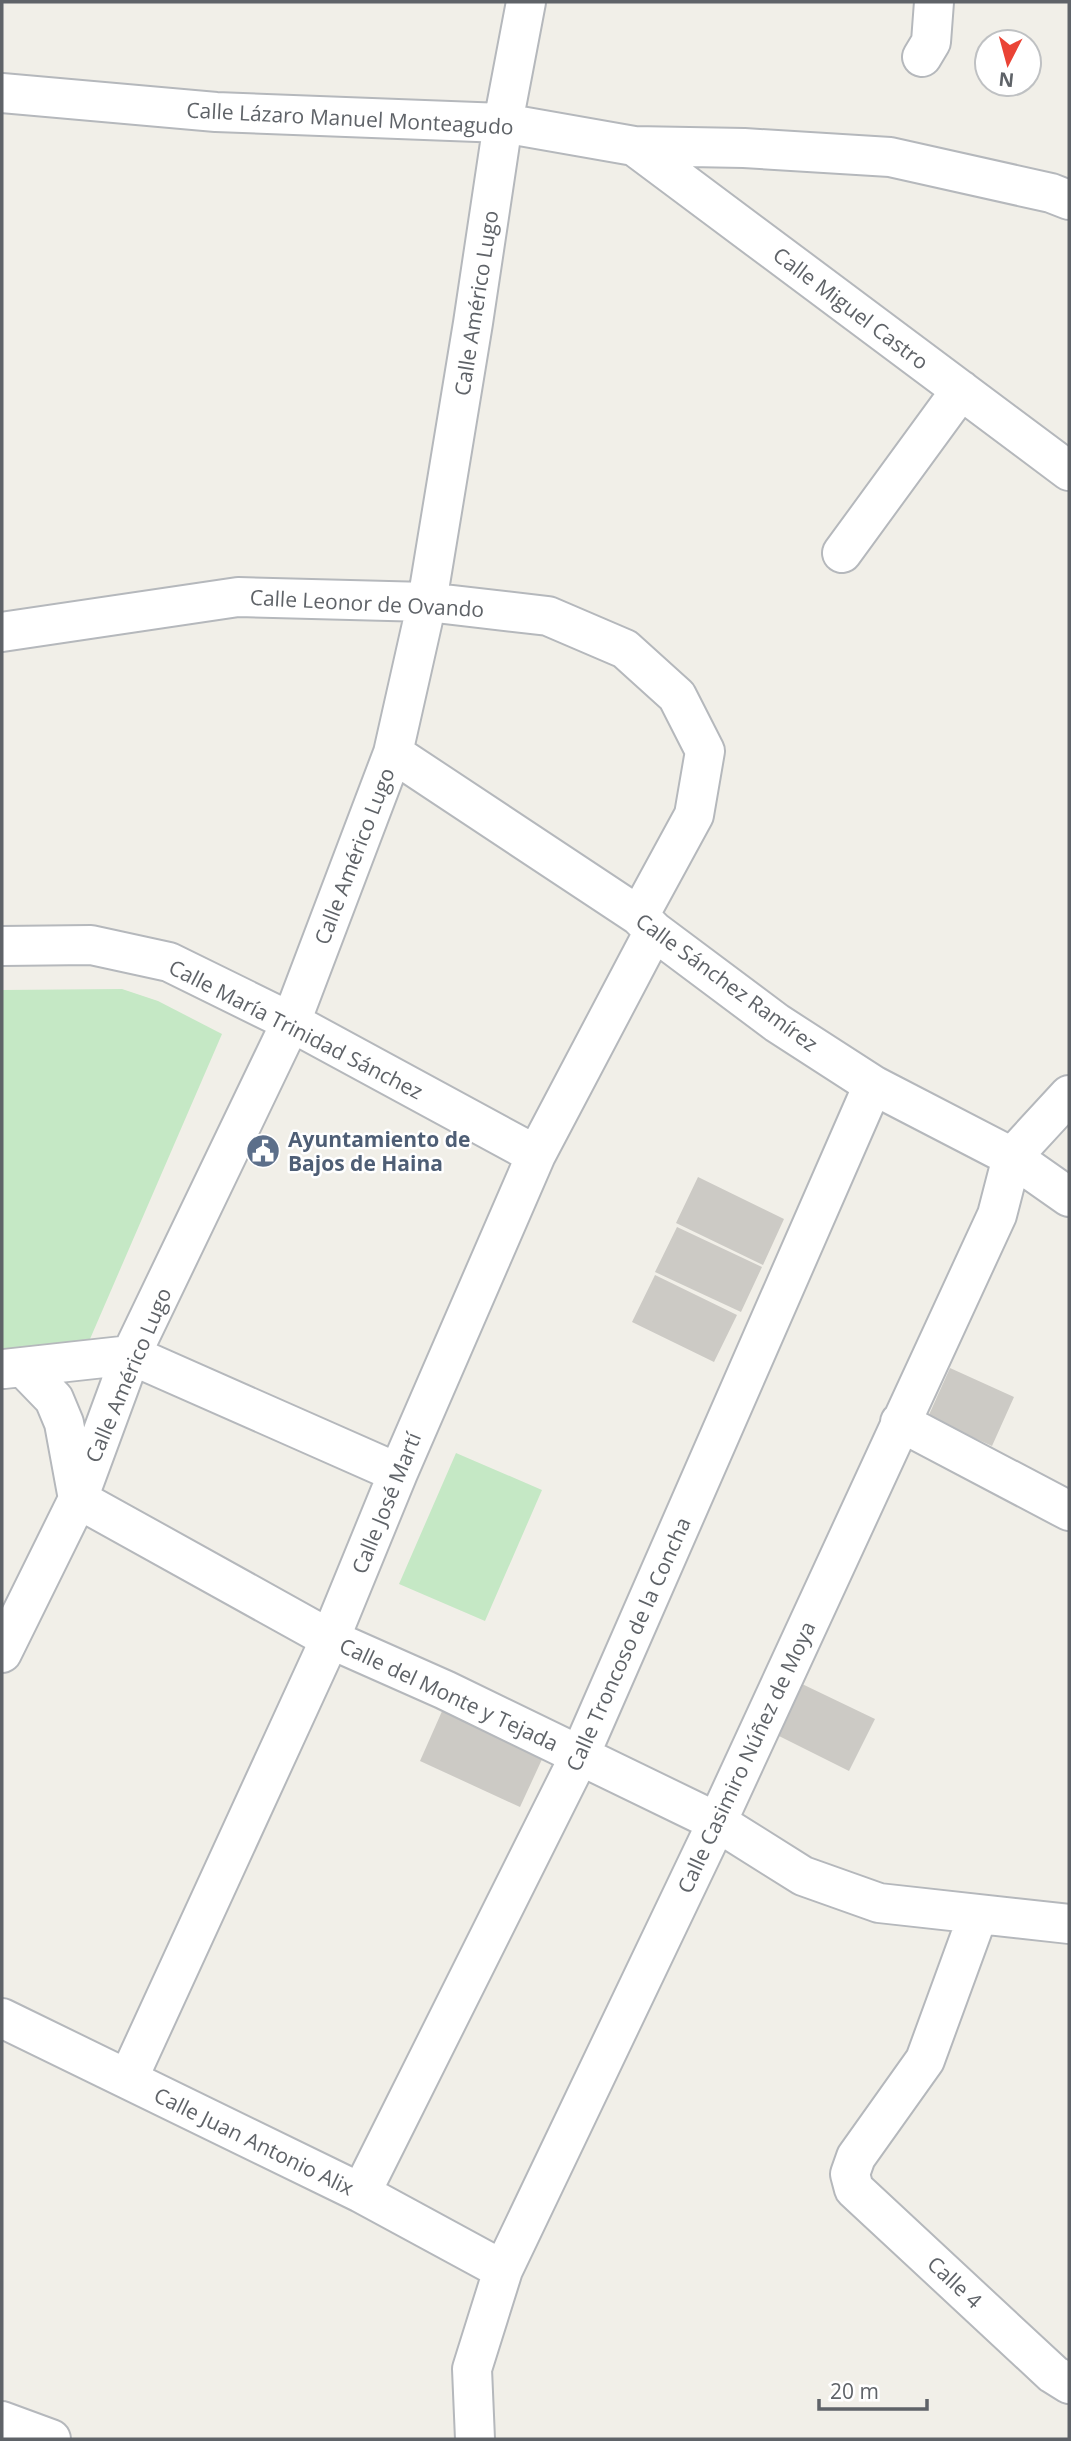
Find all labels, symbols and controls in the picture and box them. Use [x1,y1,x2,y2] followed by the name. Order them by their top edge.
[973,28,1043,98] north arrow
[997,66,1015,94] text: N
[186,95,514,141] street label: Calle Lázaro Manuel Monteagudo
[448,208,504,398] street label: Calle Américo Lugo
[768,240,934,376] street label: Calle Miguel Castro
[249,583,485,623] street label: Calle Leonor de Ovando
[307,764,401,948] street label: Calle Américo Lugo
[630,906,824,1058] street label: Calle Sánchez Ramírez
[164,953,428,1105] street label: Calle María Trinidad Sánchez
[288,1125,470,1177] place label: Ayuntamiento de Bajos de Haina
[244,1132,282,1170] public building icon: Ayuntamiento de Bajos de Haina
[79,1283,177,1467] street label: Calle Américo Lugo
[345,1427,427,1578] street label: Calle José Martí
[559,1513,697,1775] street label: Calle Troncoso de la Concha
[671,1617,821,1897] street label: Calle Casimiro Núñez de Moya
[335,1631,563,1757] street label: Calle del Monte y Tejada
[150,2080,358,2202] street label: Calle Juan Antonio Alix
[922,2250,988,2314] street label: Calle 4
[819,2368,928,2412] scale bar
[830,2377,879,2405] text: 20 m

